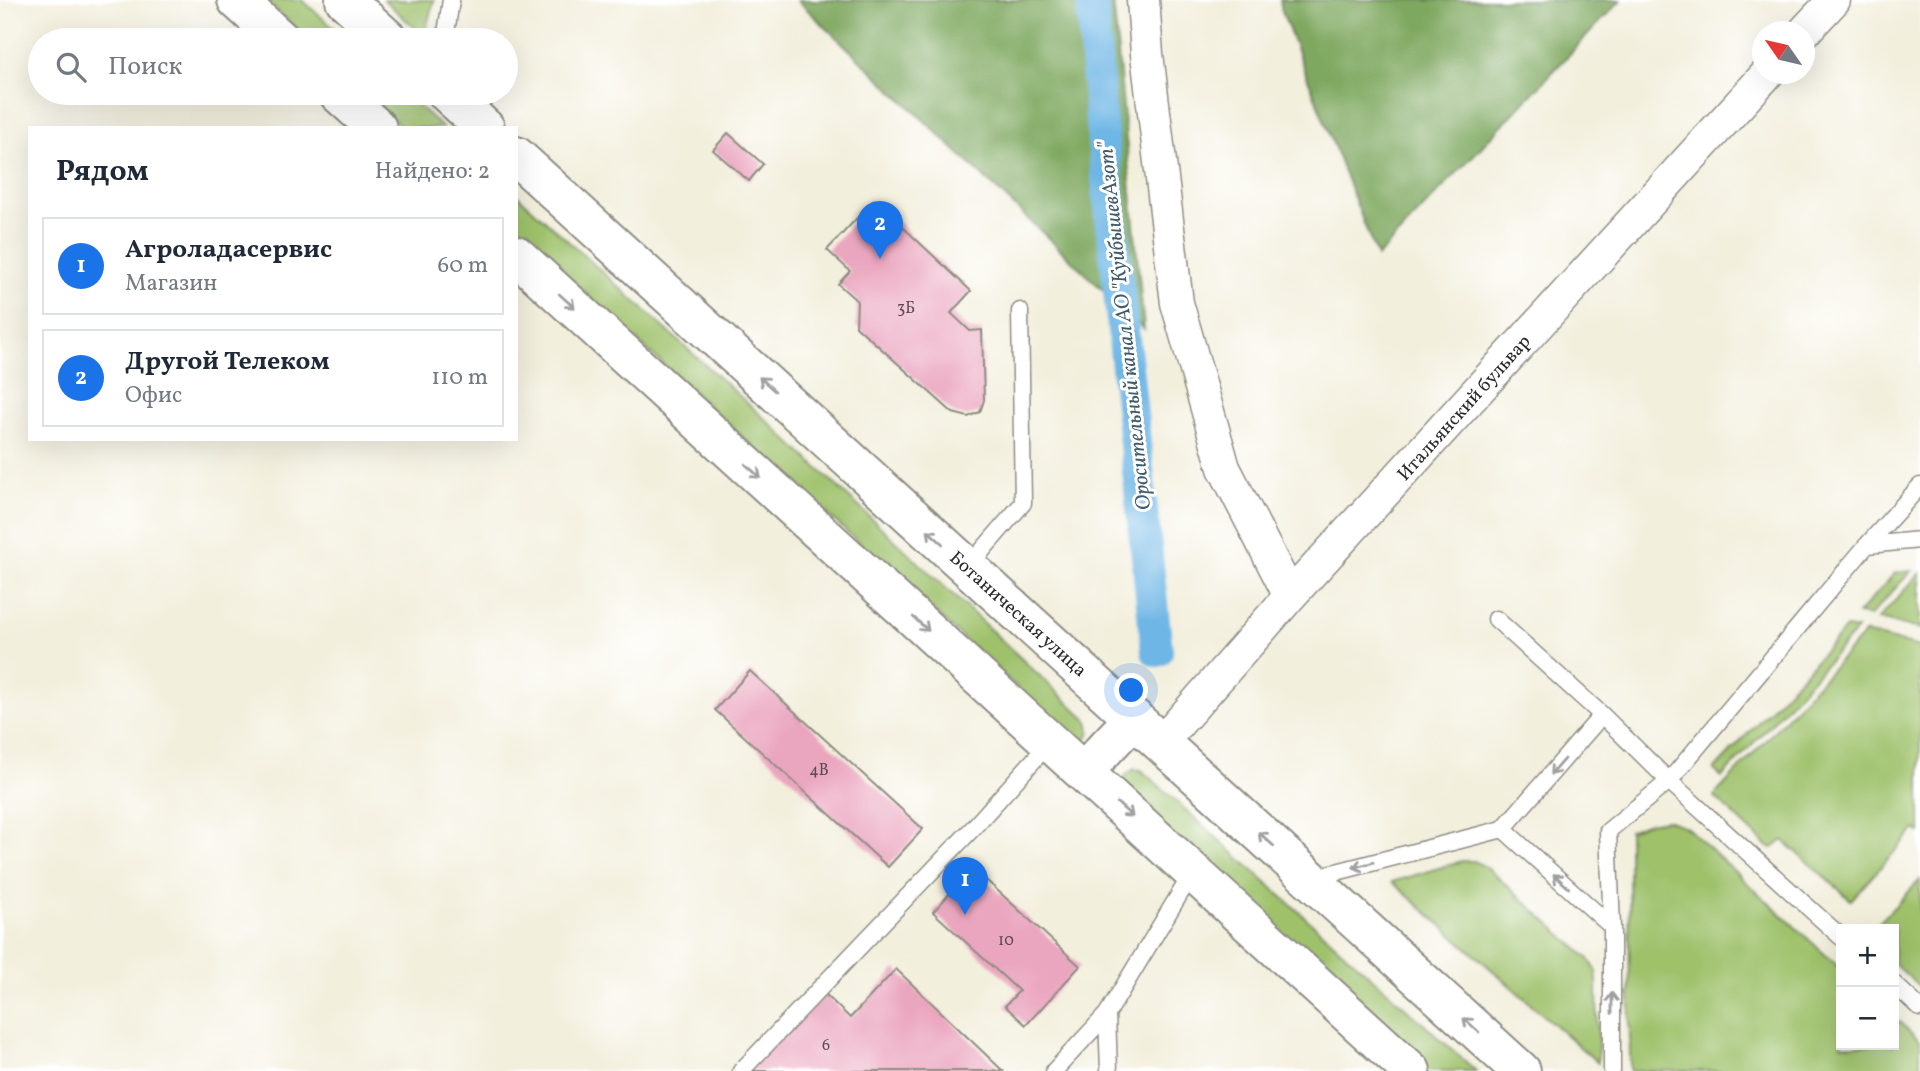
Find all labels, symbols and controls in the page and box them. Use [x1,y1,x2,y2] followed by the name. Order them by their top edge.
[1752,21,1815,84] north arrow
[28,28,518,105] search box
[52,48,90,86] icon: search
[108,49,182,85] text: Поиск
[1092,139,1159,512] water label: Оросительный канал АО "КуйбышевАзот"
[56,151,149,193] text: Рядом
[375,156,490,188] text: Найдено: 2
[857,201,903,259] pin: 2
[125,232,332,268] text: Агроладасервис
[76,250,86,282] text: 1
[438,250,488,282] text: 60 m
[125,268,217,300] text: Магазин
[558,293,576,309] one-way arrow
[897,298,915,320] house number: 3Б
[1392,330,1537,487] street label: Итальянский бульвар
[125,344,330,380] text: Другой Телеком
[75,362,87,394] text: 2
[431,362,488,394] text: 110 m
[758,376,776,392] one-way arrow
[125,380,182,412] text: Офис
[744,463,762,479] one-way arrow
[927,529,944,546] one-way arrow
[943,546,1092,683] street label: Ботаническая улица
[912,616,930,632] one-way arrow
[1114,673,1148,707] your location
[1549,757,1565,775] one-way arrow
[809,760,829,782] house number: 4В
[1116,802,1133,819] one-way arrow
[1257,831,1275,847] one-way arrow
[942,857,988,915] pin: 1
[1352,859,1375,872] one-way arrow
[1552,873,1570,889] one-way arrow
[1836,924,1899,1050] map controls
[1836,924,1899,987] button: +
[998,930,1014,952] house number: 10
[1836,987,1899,1050] button: −
[1605,992,1619,1015] one-way arrow
[1462,1017,1480,1033] one-way arrow
[822,1035,830,1057] house number: 6

